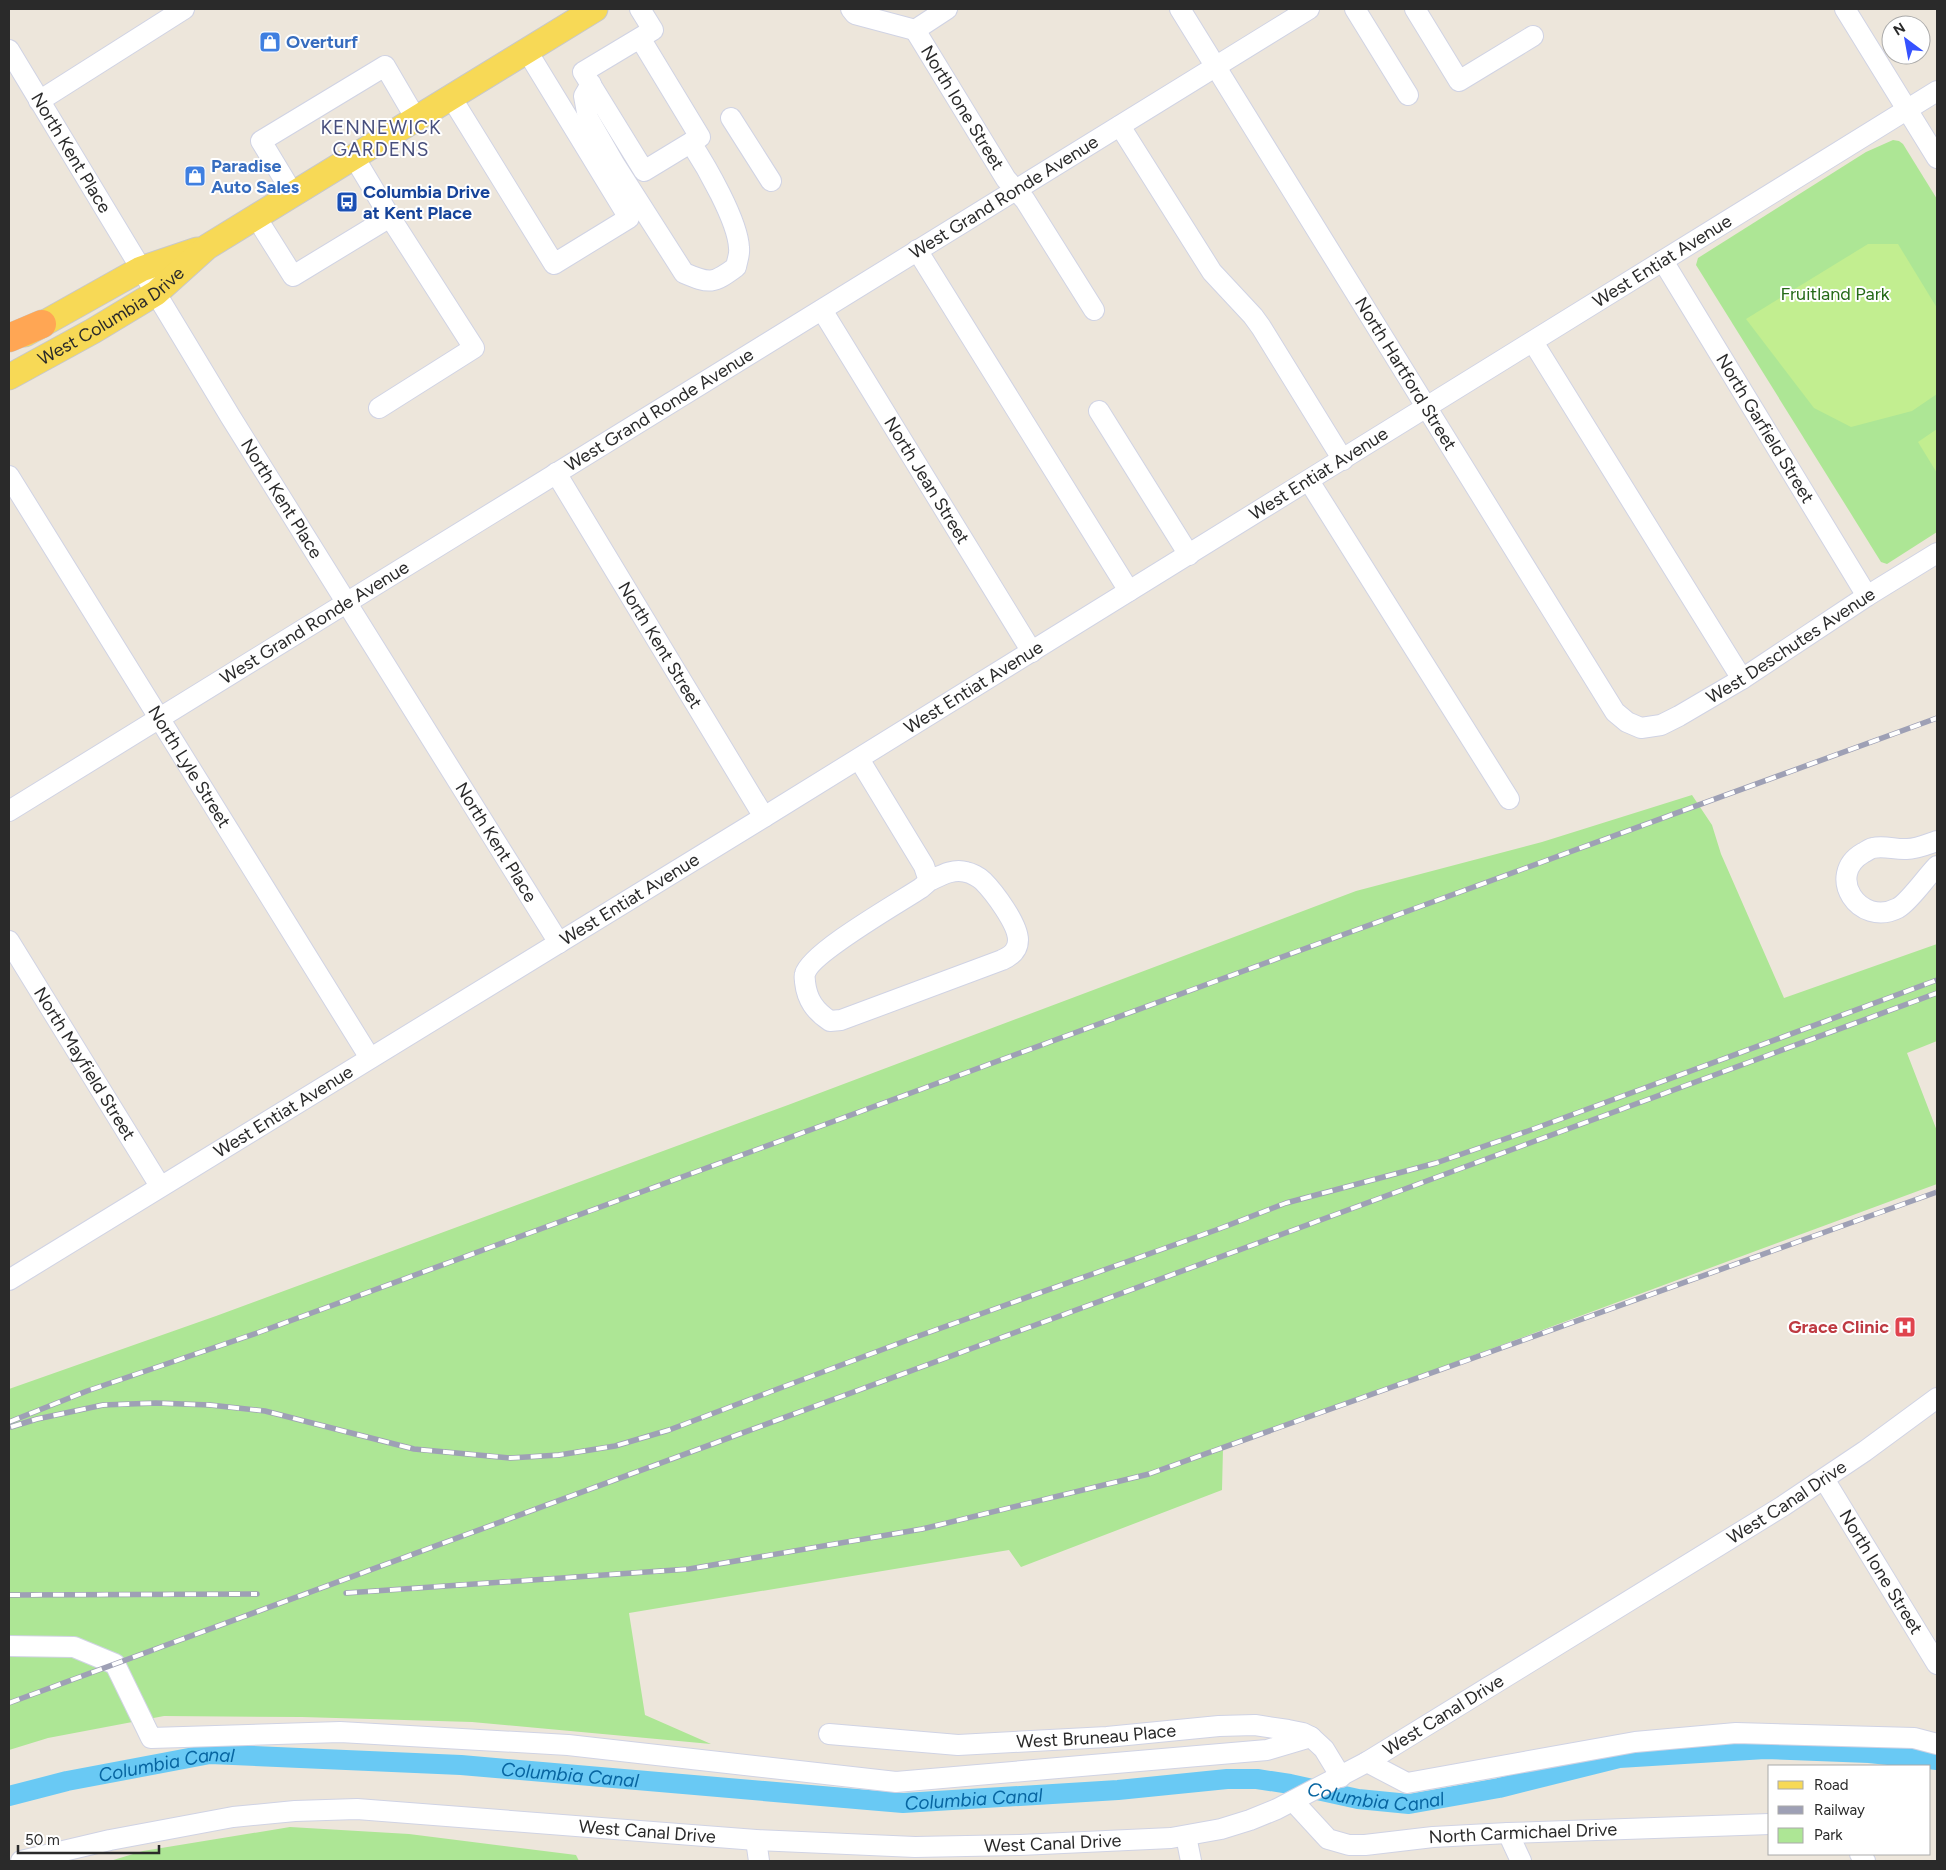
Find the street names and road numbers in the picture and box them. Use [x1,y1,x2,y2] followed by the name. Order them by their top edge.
[916,41,1009,174] street label: North Ione Street
[26,88,116,217] street label: North Kent Place
[906,131,1102,264] street label: West Grand Ronde Avenue
[1589,210,1736,312] street label: West Entiat Avenue
[34,262,189,370] street label: West Columbia Drive
[1350,293,1461,455] street label: North Hartford Street
[561,343,758,476] street label: West Grand Ronde Avenue
[1711,350,1819,507] street label: North Garfield Street
[879,413,974,548] street label: North Jean Street
[1245,422,1392,525] street label: West Entiat Avenue
[236,435,327,563] street label: North Kent Place
[216,556,413,689] street label: West Grand Ronde Avenue
[613,578,707,713] street label: North Kent Street
[1702,583,1879,708] street label: West Deschutes Avenue
[900,636,1047,739] street label: West Entiat Avenue
[143,702,235,832] street label: North Lyle Street
[450,778,542,906] street label: North Kent Place
[556,848,703,950] street label: West Entiat Avenue
[29,983,140,1144] street label: North Mayfield Street
[210,1061,357,1163] street label: West Entiat Avenue
[1723,1456,1851,1549] street label: West Canal Drive
[1834,1506,1927,1638] street label: North Ione Street
[1379,1669,1508,1760] street label: West Canal Drive
[1016,1719,1177,1753] street label: West Bruneau Place
[578,1815,717,1848] street label: West Canal Drive
[1428,1818,1618,1848] street label: North Carmichael Drive
[984,1829,1122,1857] street label: West Canal Drive

